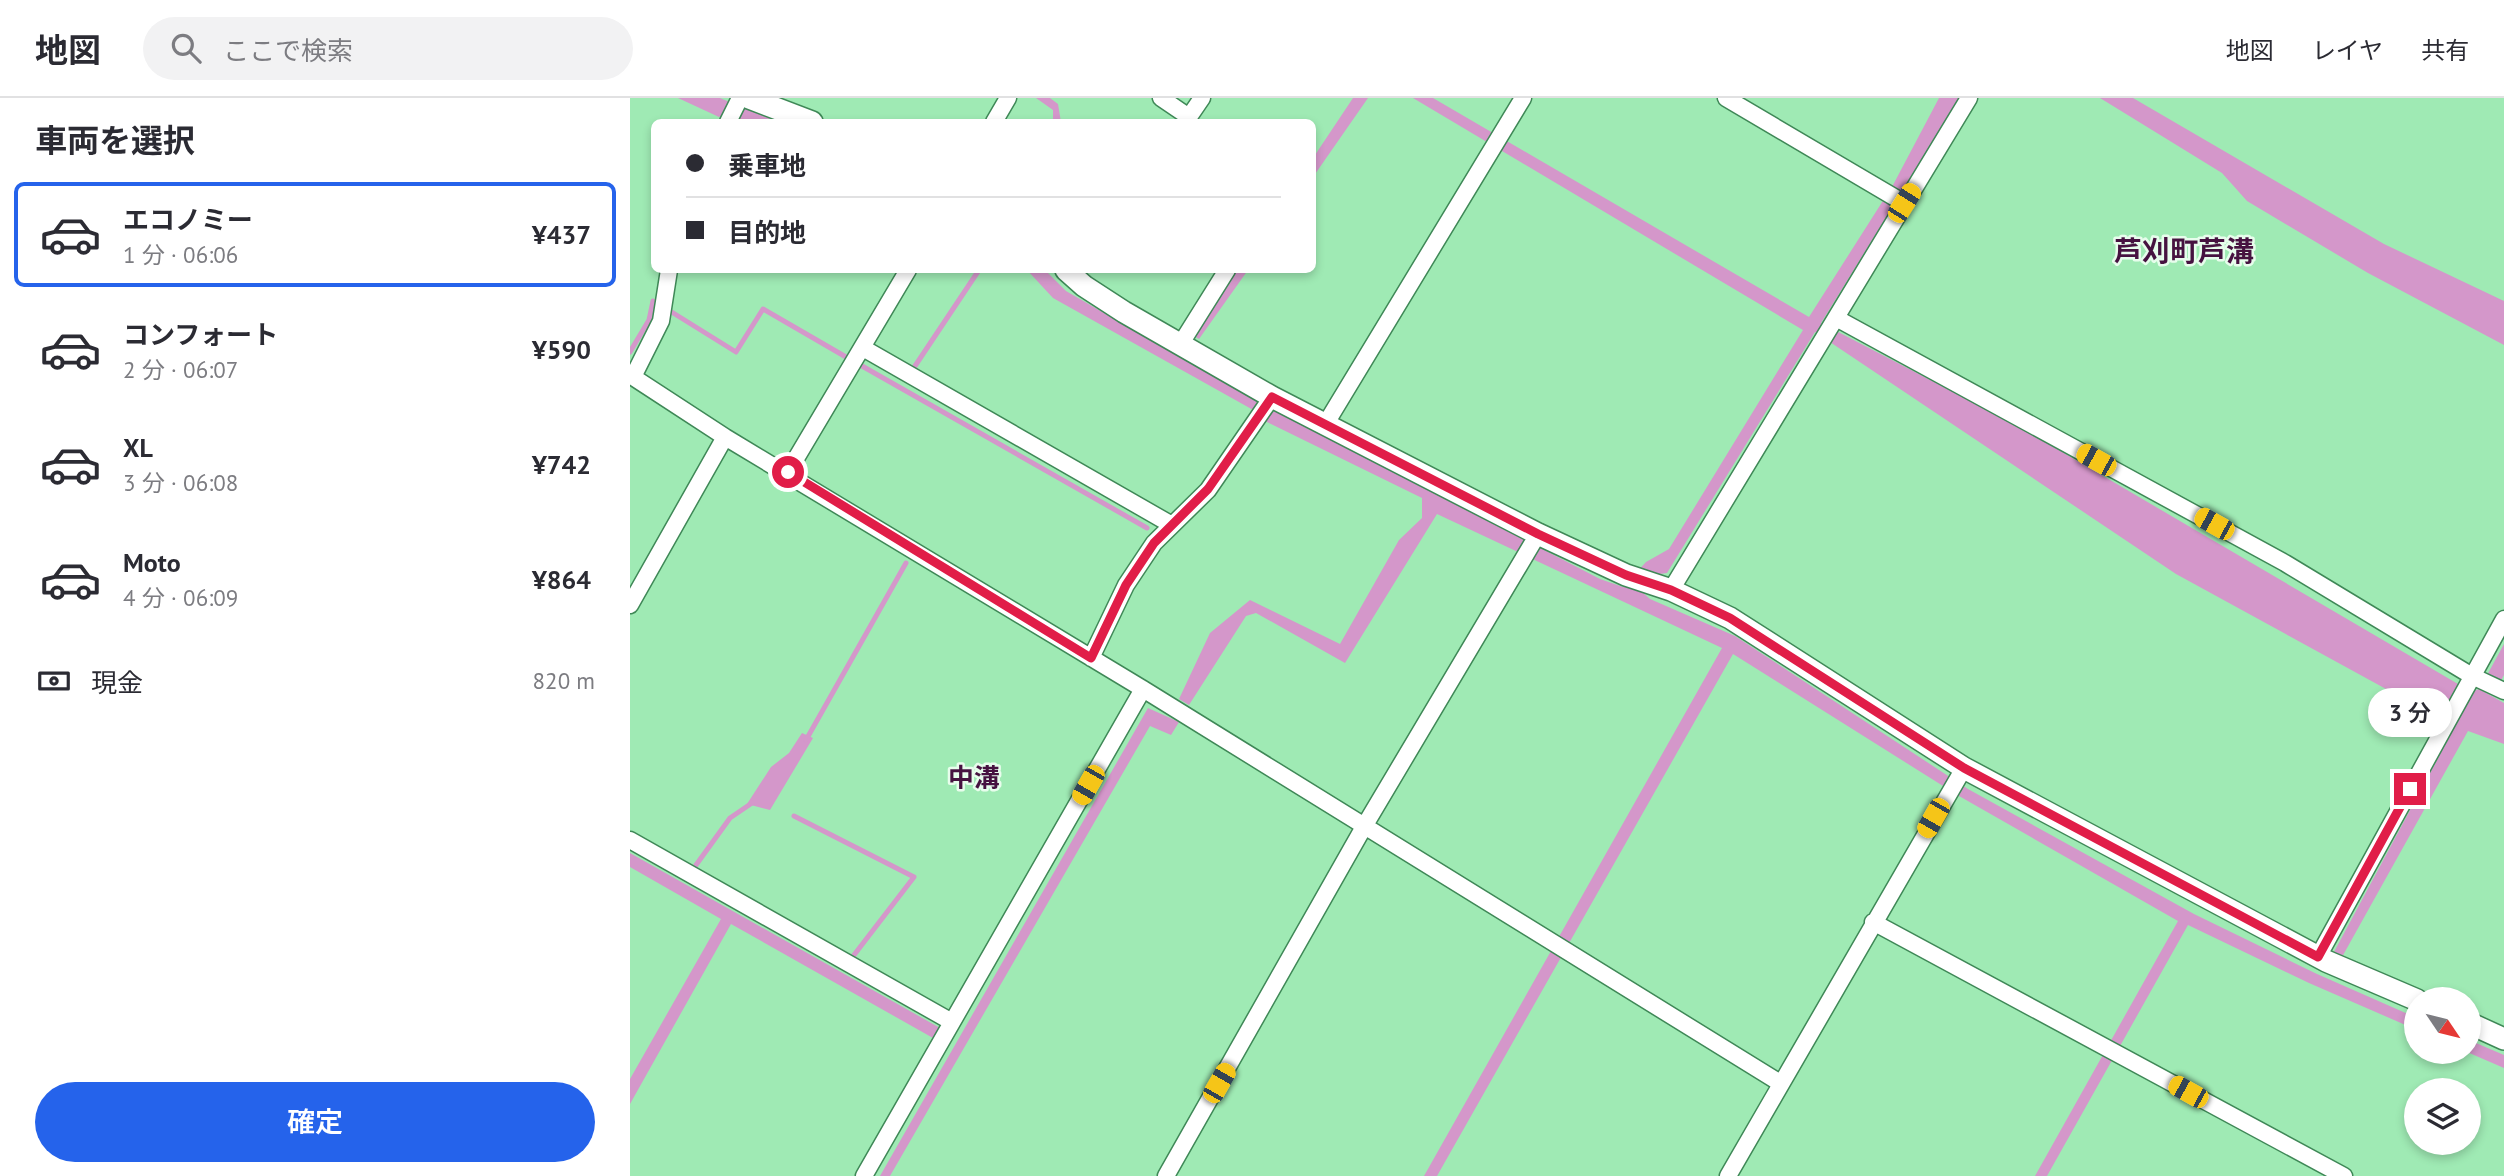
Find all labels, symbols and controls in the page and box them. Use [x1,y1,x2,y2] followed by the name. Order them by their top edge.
[143,17,633,80] search box
[35,28,101,71] text: 地図
[167,29,205,67] icon: search
[223,34,353,67] text: ここで検索
[2226,35,2274,66] text: 地図
[2312,35,2383,66] text: レイヤ
[2421,35,2469,66] text: 共有
[35,119,195,161] text: 車両を選択
[728,149,806,182] text: 乗車地
[1884,180,1925,226] car
[39,203,102,266] icon: car
[123,203,253,236] text: エコノミー
[728,216,806,249] text: 目的地
[532,218,591,251] text: ¥437
[2114,232,2254,269] district label: 芦刈町芦溝
[123,240,238,269] text: 1 分 · 06:06
[39,318,102,381] icon: car
[123,318,278,351] text: コンフォート
[532,333,591,366] text: ¥590
[123,355,238,384] text: 2 分 · 06:07
[123,431,153,464] text: XL
[39,433,102,496] icon: car
[2073,441,2120,479] car
[532,448,591,481] text: ¥742
[772,456,804,488] route start
[123,468,238,497] text: 3 分 · 06:08
[2191,505,2238,543] car
[123,546,181,579] text: Moto
[39,548,102,611] icon: car
[532,563,591,596] text: ¥864
[123,583,238,612] text: 4 分 · 06:09
[35,662,73,700] icon: cash
[91,666,143,699] text: 現金
[533,666,595,695] text: 820 m
[2368,688,2452,736] callout: 3 分
[2389,698,2431,727] text: 3 分
[948,761,1000,794] district label: 中溝
[1069,762,1108,808] car
[2394,773,2426,805] route end
[1914,795,1953,841] car
[2404,987,2482,1064] north arrow
[2404,987,2481,1155] map controls
[1200,1060,1239,1106] car
[2165,1073,2212,1111] car
[2404,1078,2481,1155] button: layers
[35,1082,595,1162] button: 確定

